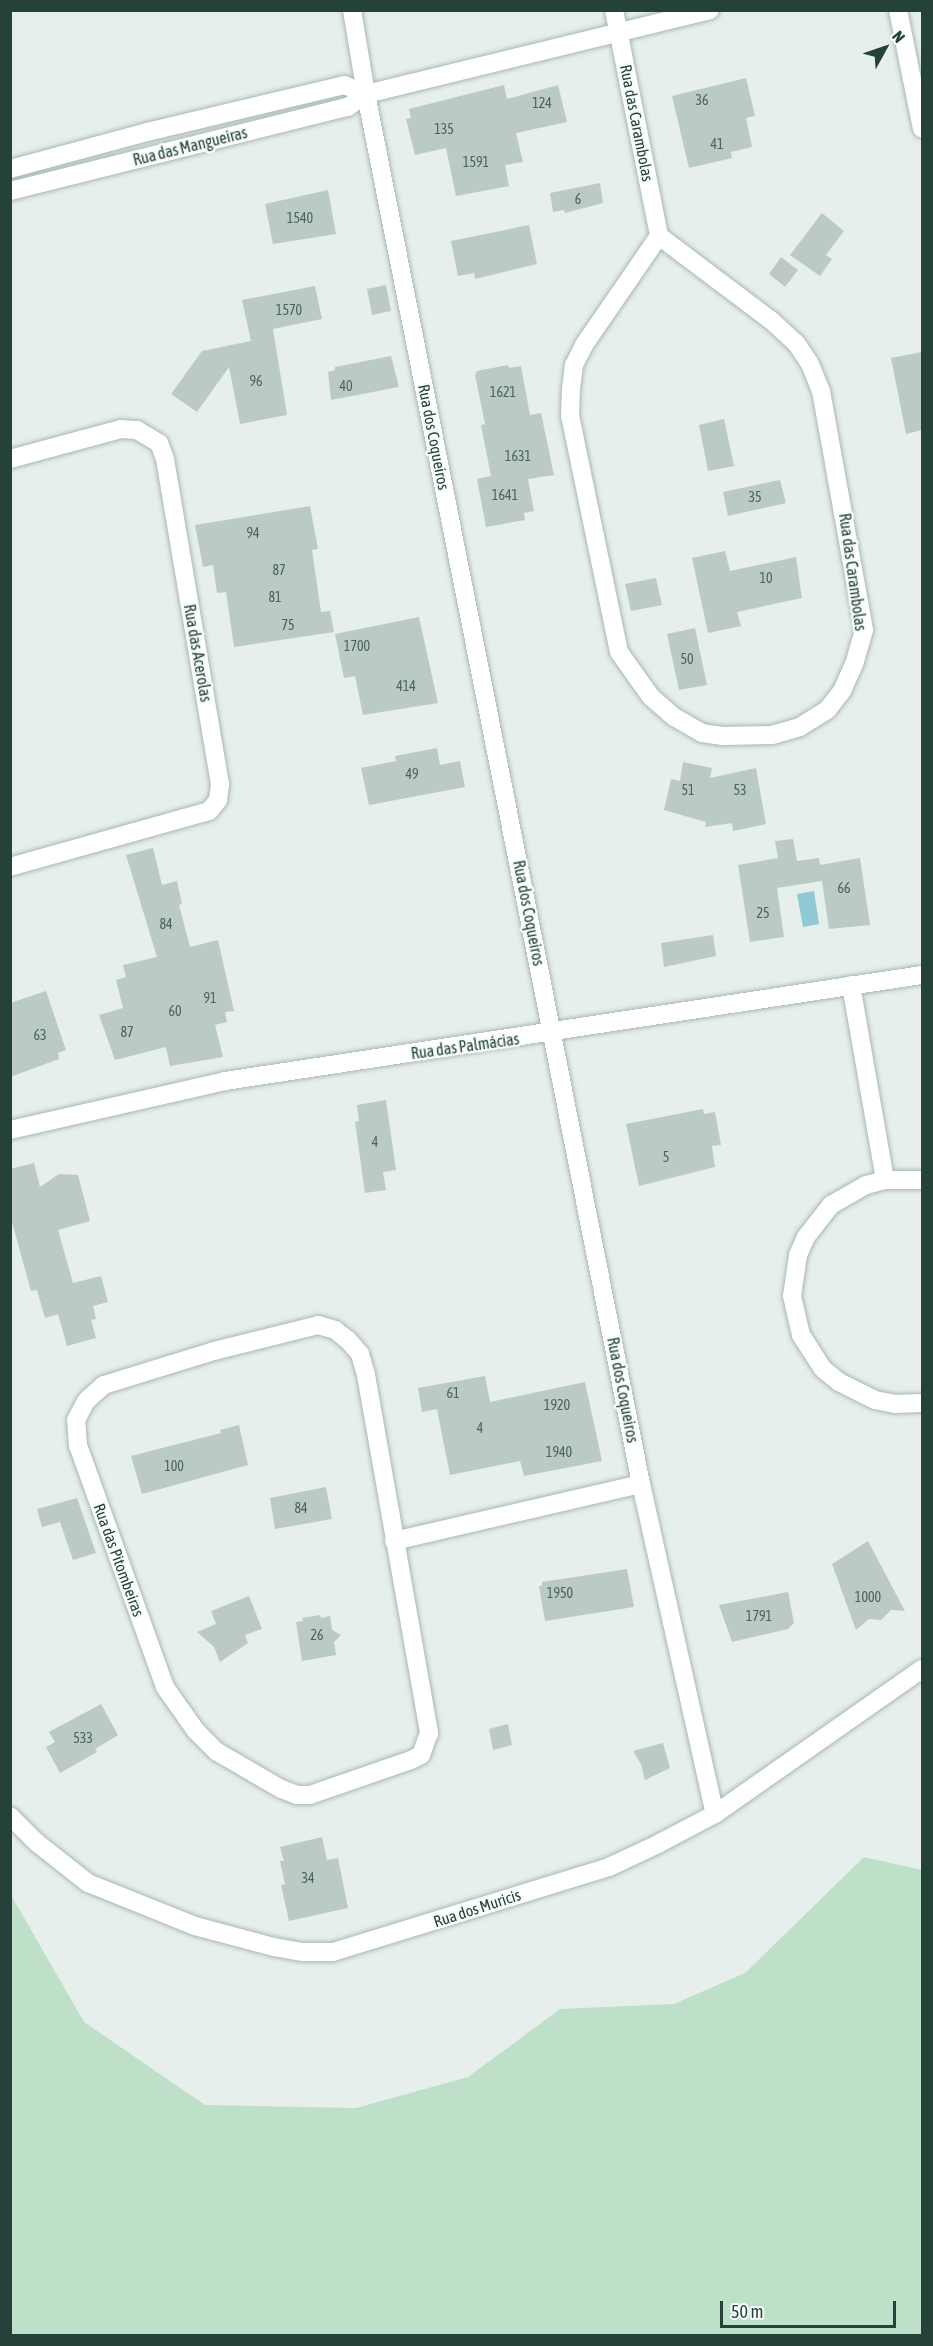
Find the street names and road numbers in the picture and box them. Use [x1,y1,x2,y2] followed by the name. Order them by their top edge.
[616,63,658,183] street label: Rua das Carambolas
[131,123,249,169] street label: Rua das Mangueiras
[414,383,454,491] street label: Rua dos Coqueiros
[835,512,871,632] street label: Rua das Carambolas
[180,603,216,703] street label: Rua das Acerolas
[509,859,549,967] street label: Rua dos Coqueiros
[410,1029,520,1063] street label: Rua das Palmácias
[603,1336,643,1444] street label: Rua dos Coqueiros
[90,1501,148,1619] street label: Rua das Pitombeiras
[431,1885,523,1931] street label: Rua dos Muricis

